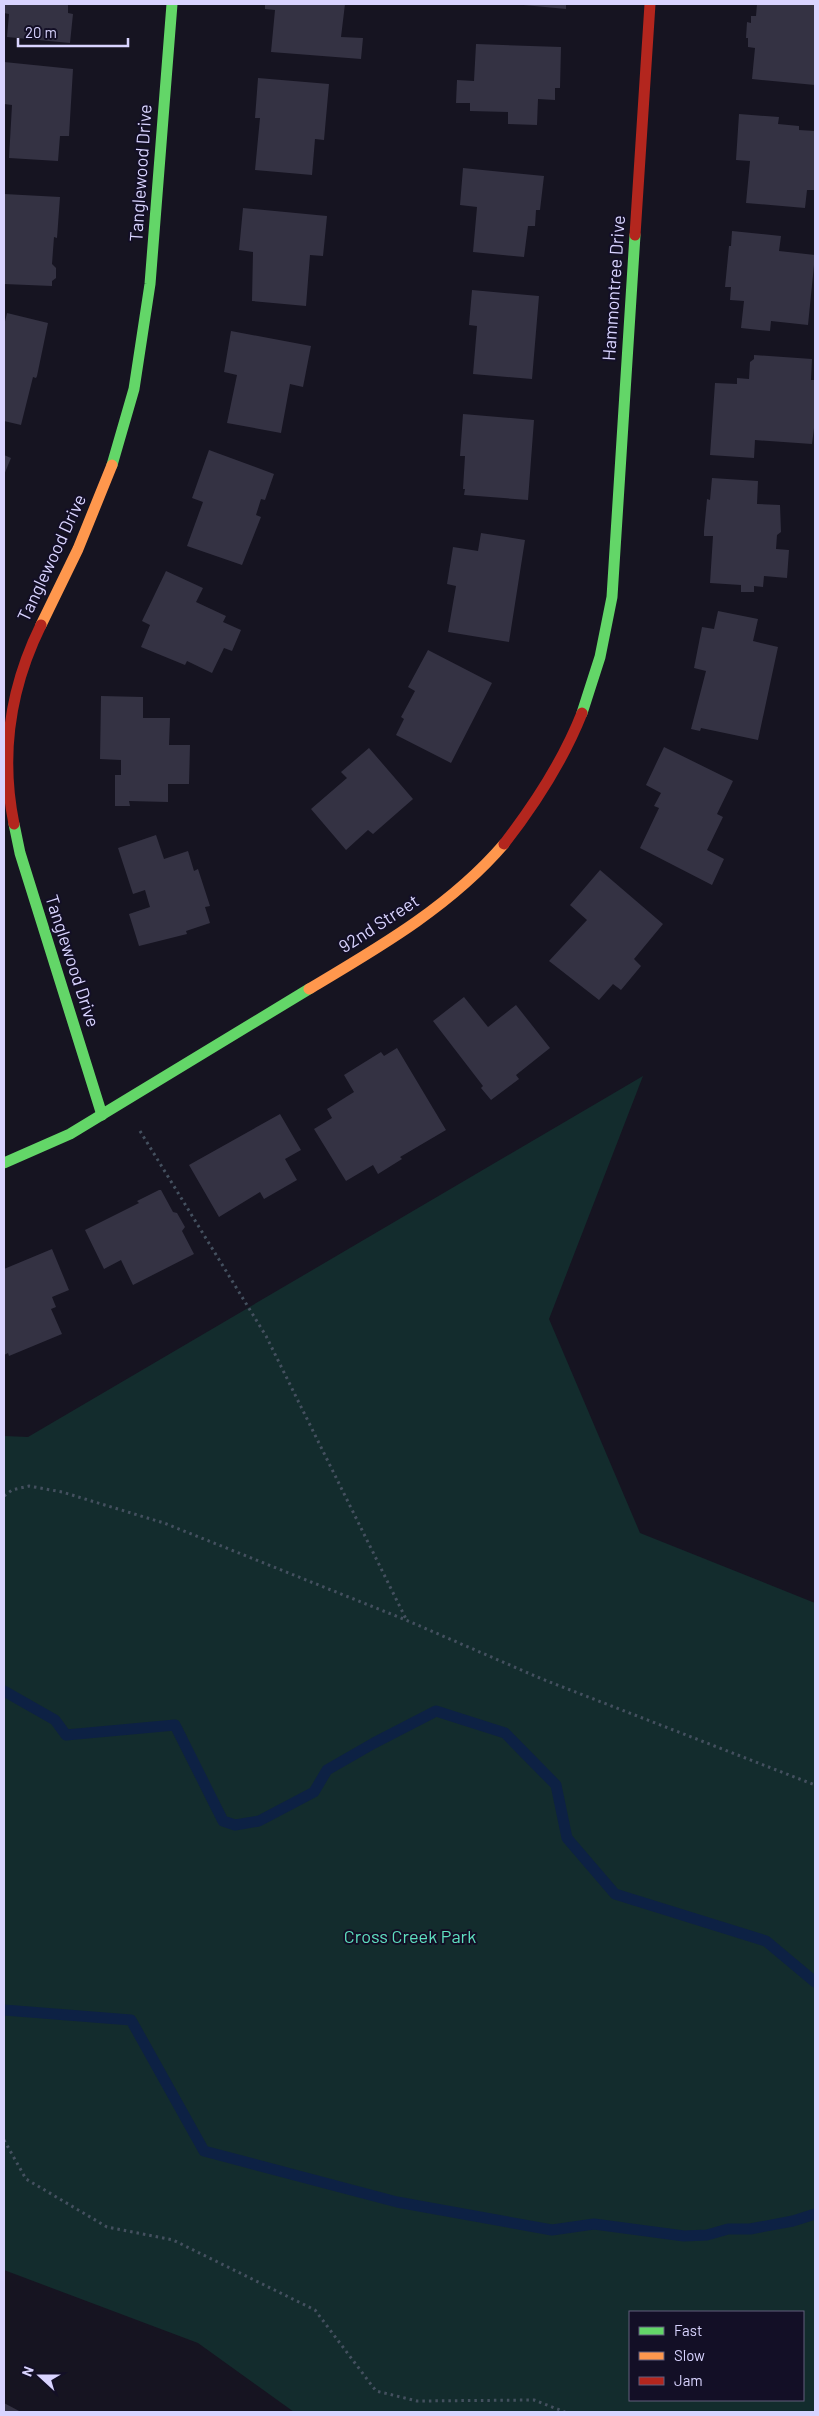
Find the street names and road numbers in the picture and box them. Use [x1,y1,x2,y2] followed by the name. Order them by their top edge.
[124,103,156,242] street label: Tanglewood Drive
[597,214,629,362] street label: Hammontree Drive
[12,490,90,625] street label: Tanglewood Drive
[334,889,423,957] street label: 92nd Street
[41,892,105,1030] street label: Tanglewood Drive

